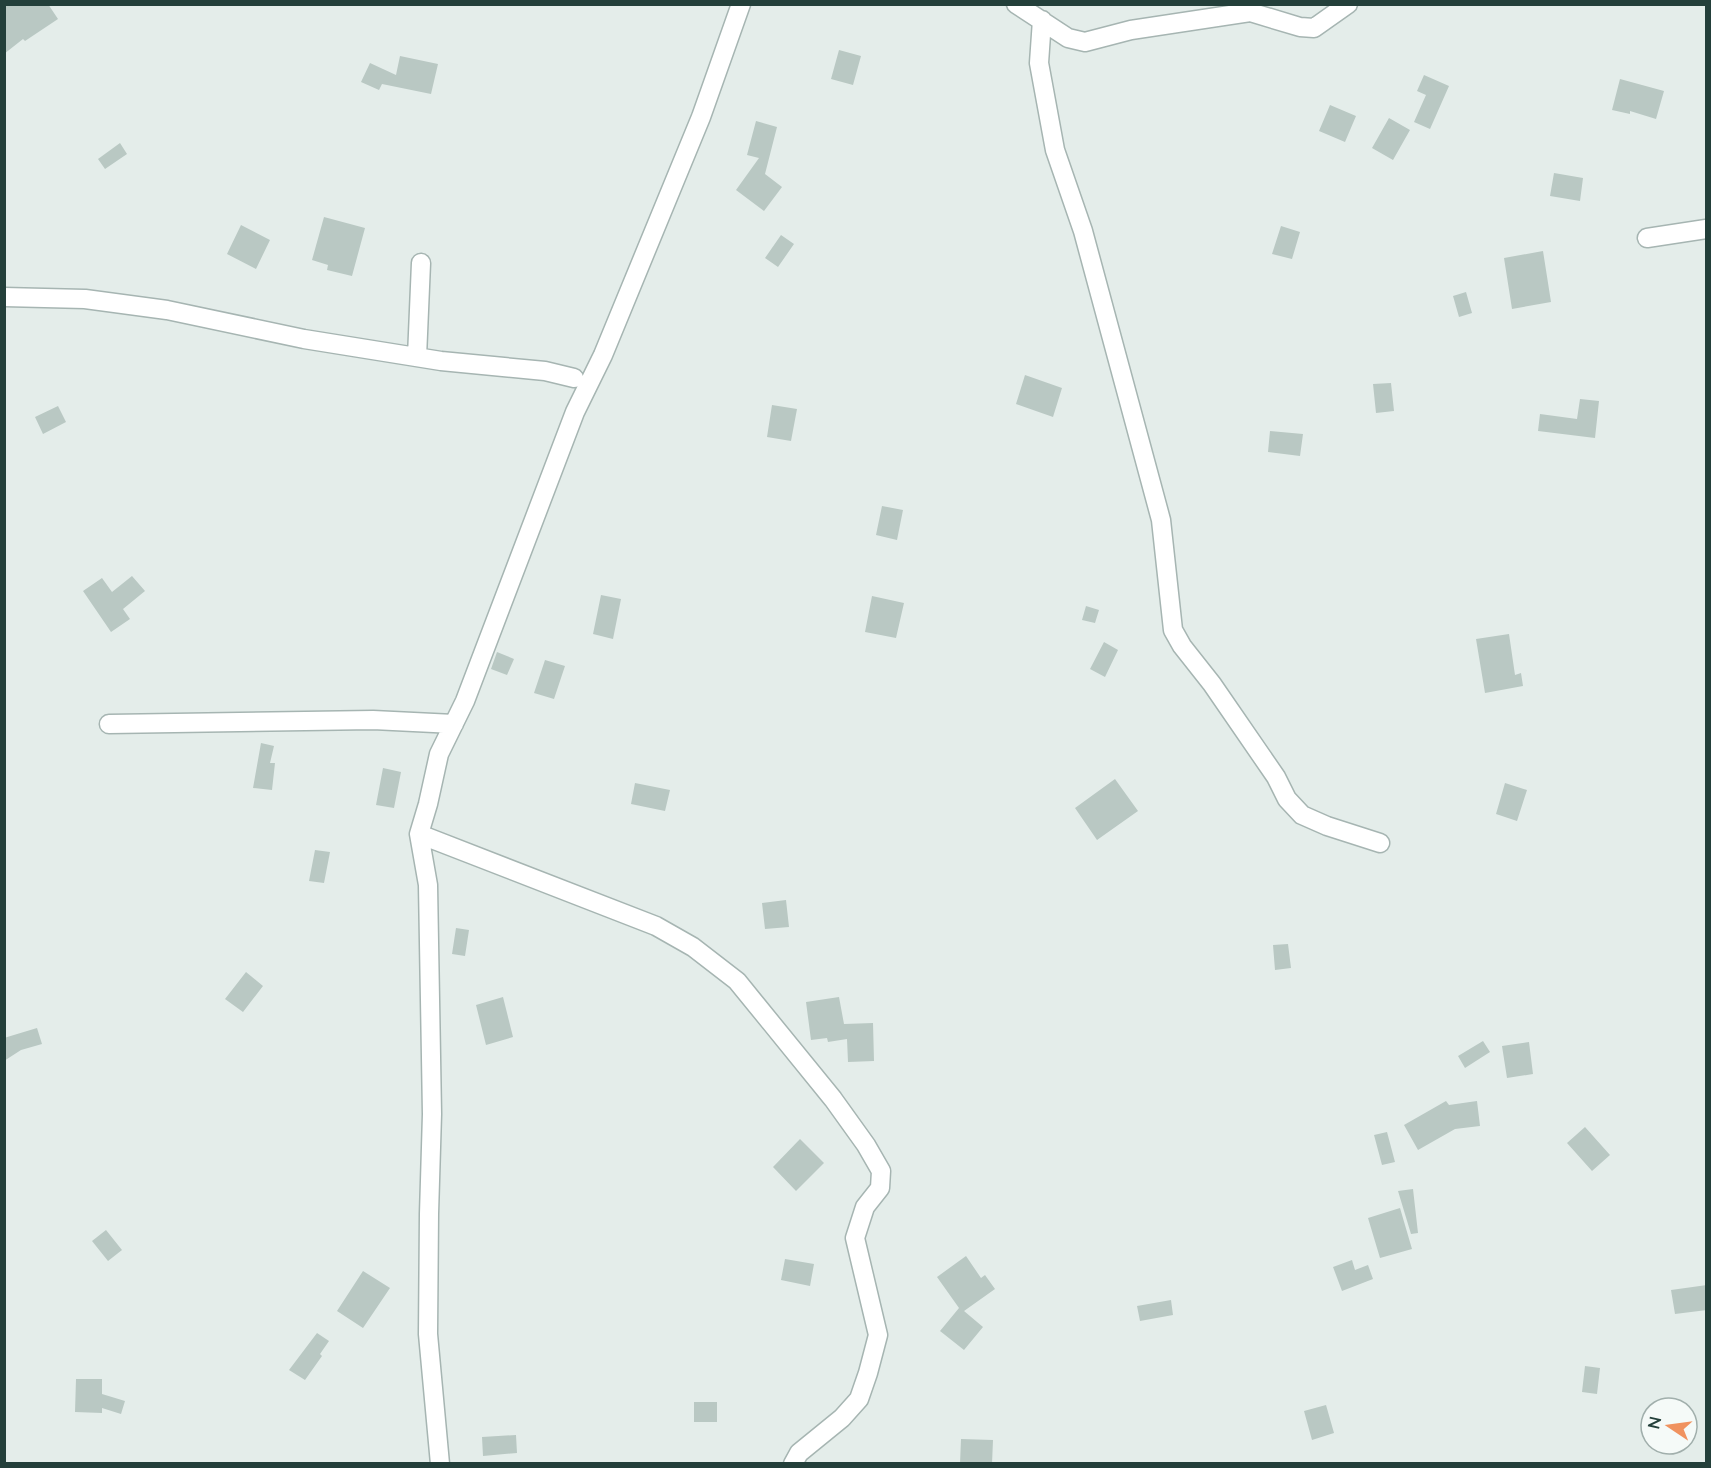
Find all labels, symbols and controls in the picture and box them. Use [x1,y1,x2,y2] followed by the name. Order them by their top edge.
[1639,1396,1699,1456] north arrow
[1643,1414,1665,1431] text: N

